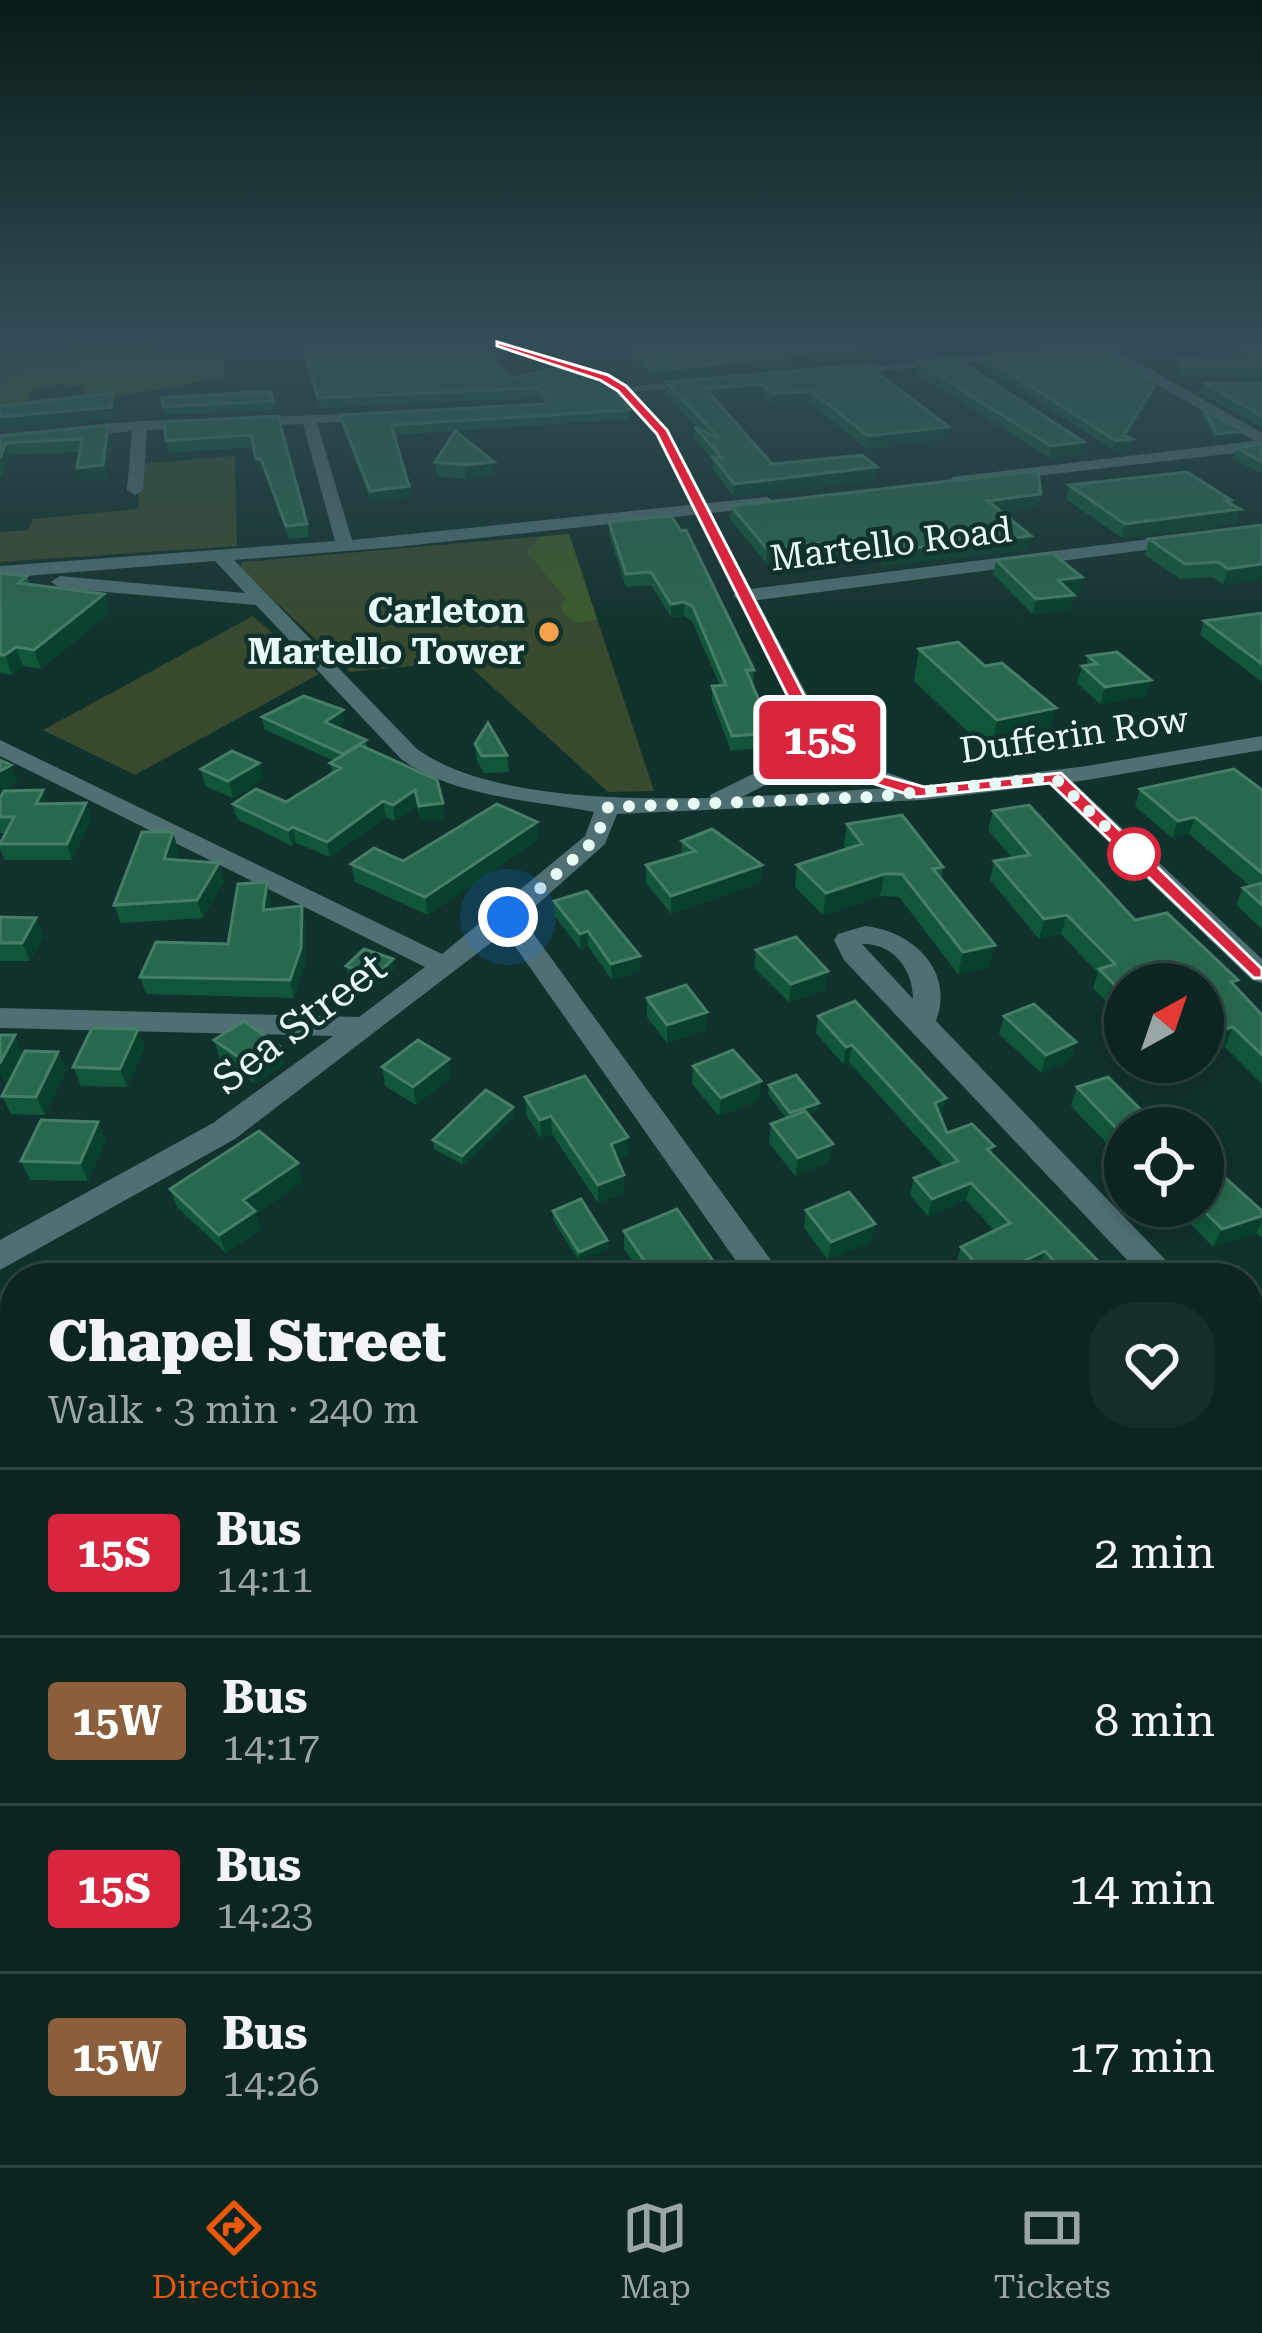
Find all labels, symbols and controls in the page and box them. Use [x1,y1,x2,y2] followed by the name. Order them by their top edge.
[768,508,1014,580] street label: Martello Road
[247,590,525,673] place label: Carleton Martello Tower
[536,619,562,645] marker: Carleton Martello Tower
[957,698,1191,772] street label: Dufferin Row
[751,701,889,779] line badge: 15S
[783,715,857,764] text: 15S
[1109,829,1159,879] unlabelled marker
[478,887,538,947] your location
[203,942,395,1104] street label: Sea Street
[1104,963,1224,1083] north arrow
[1104,963,1224,1227] map controls
[1104,1107,1224,1227] button: locate
[1089,1302,1215,1428] button: heart
[48,1308,446,1375] text: Chapel Street
[48,1387,419,1433] text: Walk · 3 min · 240 m
[216,1503,301,1556] text: Bus
[1094,1526,1215,1579] text: 2 min
[77,1528,151,1577] text: 15S
[216,1556,313,1602] text: 14:11
[222,1671,307,1724] text: Bus
[1094,1694,1215,1747] text: 8 min
[72,1696,162,1745] text: 15W
[222,1724,320,1770] text: 14:17
[216,1839,301,1892] text: Bus
[1069,1862,1215,1915] text: 14 min
[77,1864,151,1913] text: 15S
[216,1892,313,1938] text: 14:23
[222,2007,307,2060] text: Bus
[1069,2030,1215,2083] text: 17 min
[72,2032,162,2081] text: 15W
[222,2060,320,2106] text: 14:26
[151,2195,317,2306] tab: Directions
[620,2195,691,2306] tab: Map
[994,2195,1111,2306] tab: Tickets

